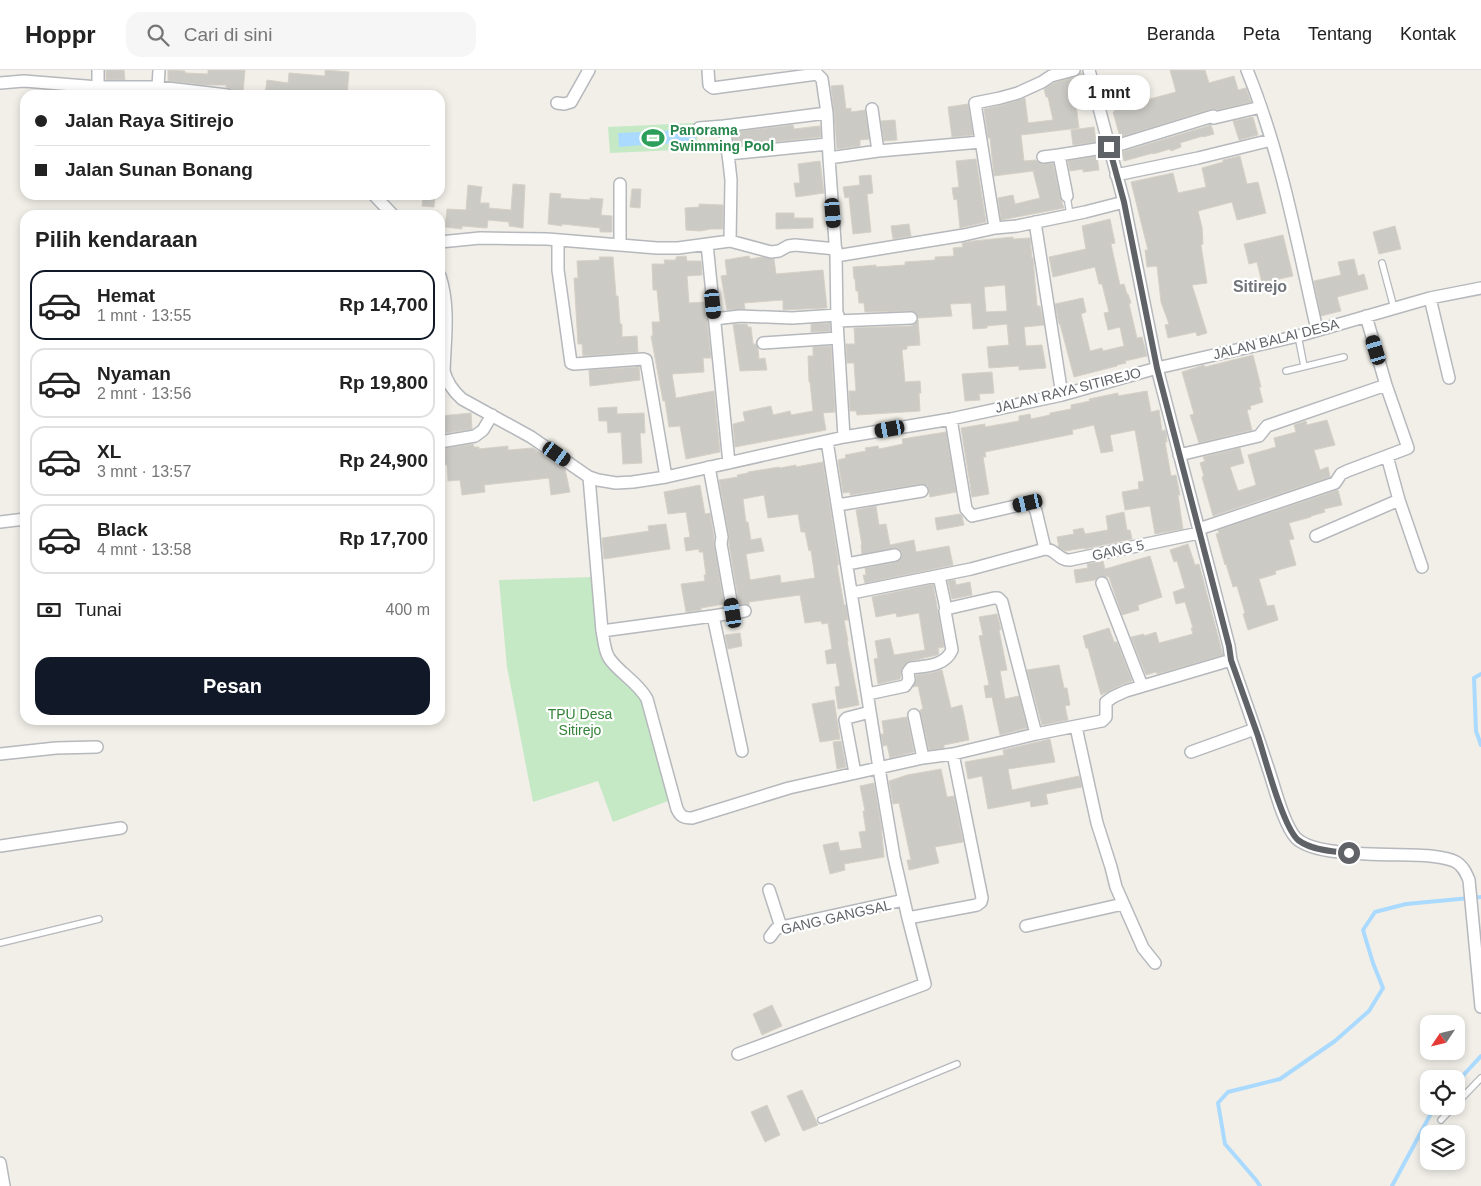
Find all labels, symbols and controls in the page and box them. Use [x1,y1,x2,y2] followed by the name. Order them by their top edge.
[126,12,476,57] search box
[25,21,96,48] text: Hoppr
[144,21,172,49] icon: search
[184,24,272,45] text: Cari di sini
[1147,24,1215,44] text: Beranda
[1243,24,1280,44] text: Peta
[1308,24,1372,44] text: Tentang
[1400,24,1456,44] text: Kontak
[1068,75,1150,110] callout: 1 mnt
[1088,84,1130,101] text: 1 mnt
[65,110,234,131] text: Jalan Raya Sitirejo
[670,122,774,154] place label: Panorama Swimming Pool
[640,125,666,151] sports icon: Panorama Swimming Pool
[1098,136,1120,158] route end
[65,159,253,180] text: Jalan Sunan Bonang
[824,197,841,229] car
[35,227,198,252] text: Pilih kendaraan
[1233,278,1287,295] district label: Sitirejo
[37,283,82,328] icon: car
[97,285,155,306] text: Hemat
[703,288,722,320] car
[339,294,428,315] text: Rp 14,700
[97,307,191,324] text: 1 mnt · 13:55
[1211,315,1341,362] street label: JALAN BALAI DESA
[1364,333,1387,367] car
[37,361,82,406] icon: car
[97,363,171,384] text: Nyaman
[993,364,1143,416] street label: JALAN RAYA SITIREJO
[339,372,428,393] text: Rp 19,800
[97,385,191,402] text: 2 mnt · 13:56
[873,419,906,439] car
[37,439,82,484] icon: car
[540,439,573,469] car
[97,441,121,462] text: XL
[339,450,428,471] text: Rp 24,900
[97,463,191,480] text: 3 mnt · 13:57
[1011,492,1044,514] car
[37,517,82,562] icon: car
[97,519,148,540] text: Black
[339,528,428,549] text: Rp 17,700
[1090,537,1146,563] street label: GANG 5
[97,541,191,558] text: 4 mnt · 13:58
[35,596,63,624] icon: cash
[723,597,742,629] car
[75,599,122,620] text: Tunai
[386,601,430,618] text: 400 m
[35,657,430,715] button: Pesan
[548,706,612,738] park label: TPU Desa Sitirejo
[1338,842,1360,864] route start
[779,896,893,937] street label: GANG GANGSAL
[1420,1015,1465,1060] north arrow
[1420,1015,1465,1170] map controls
[1420,1070,1465,1115] button: locate
[1420,1125,1465,1170] button: layers

